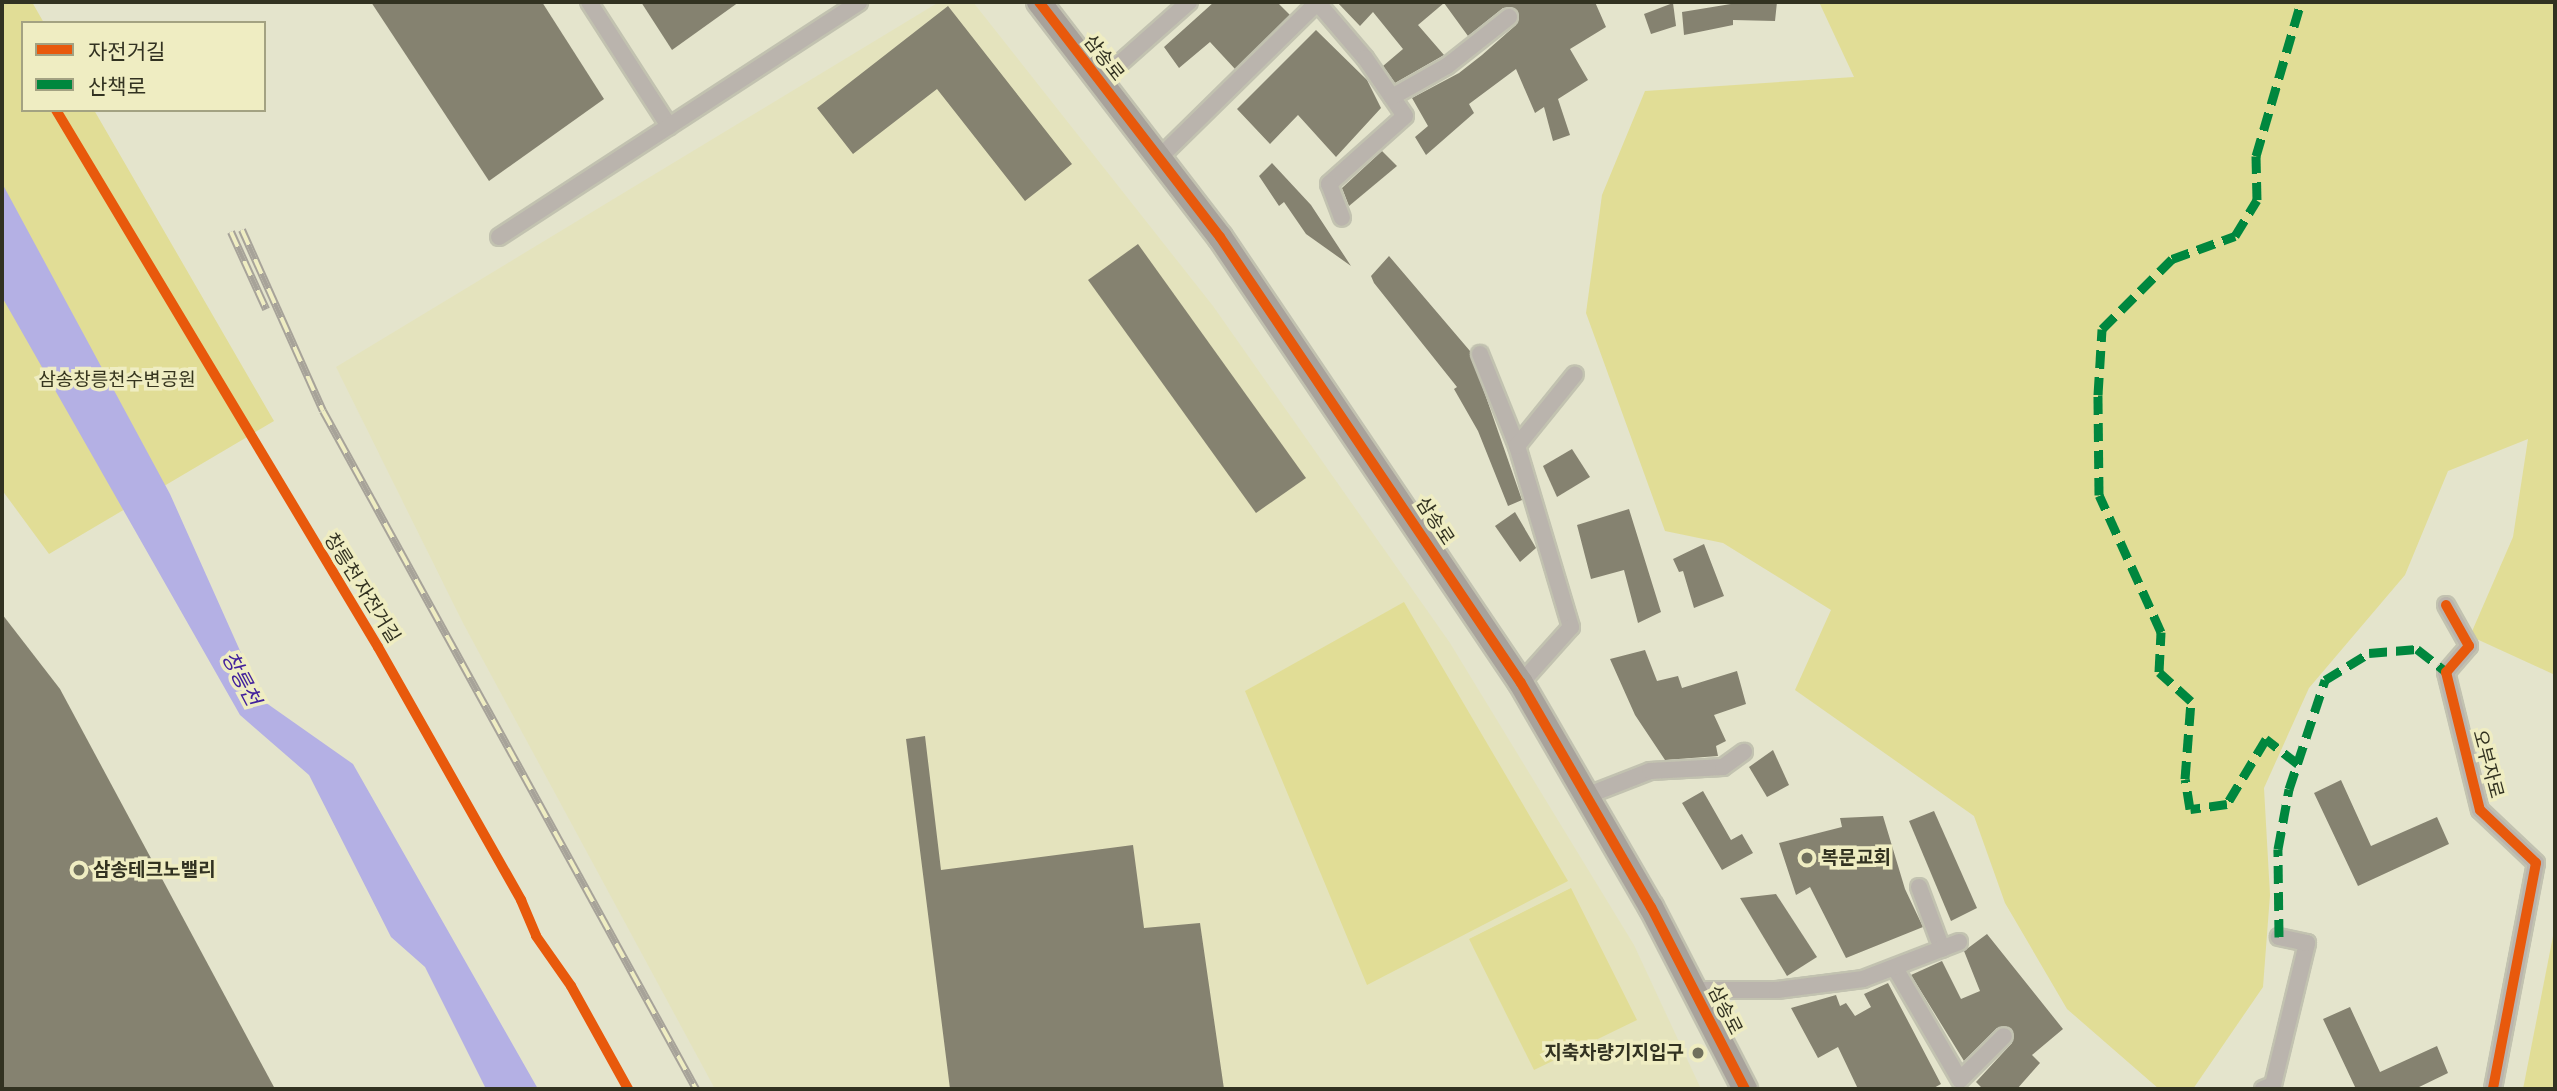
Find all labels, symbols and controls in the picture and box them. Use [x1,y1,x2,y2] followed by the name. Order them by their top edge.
[21,21,266,112] legend
[1079,30,1129,86] street label: 삼송로
[88,39,165,63] text: 자전거길
[88,74,146,98] text: 산책로
[38,369,196,391] park label: 삼송창릉천수변공원
[1411,493,1459,549] street label: 삼송로
[319,529,405,647] street label: 창릉천 자전거길
[217,646,267,710] water label: 창릉천
[2468,727,2508,801] street label: 오부자로
[1821,847,1891,869] place label: 복문교회
[1799,850,1815,866] marker: 복문교회
[93,859,215,881] place label: 삼송테크노밸리
[71,862,87,878] marker: 삼송테크노밸리
[1703,981,1747,1039] street label: 삼송로
[1544,1042,1684,1064] place label: 지축차량기지입구
[1690,1045,1706,1061] marker: 지축차량기지입구

